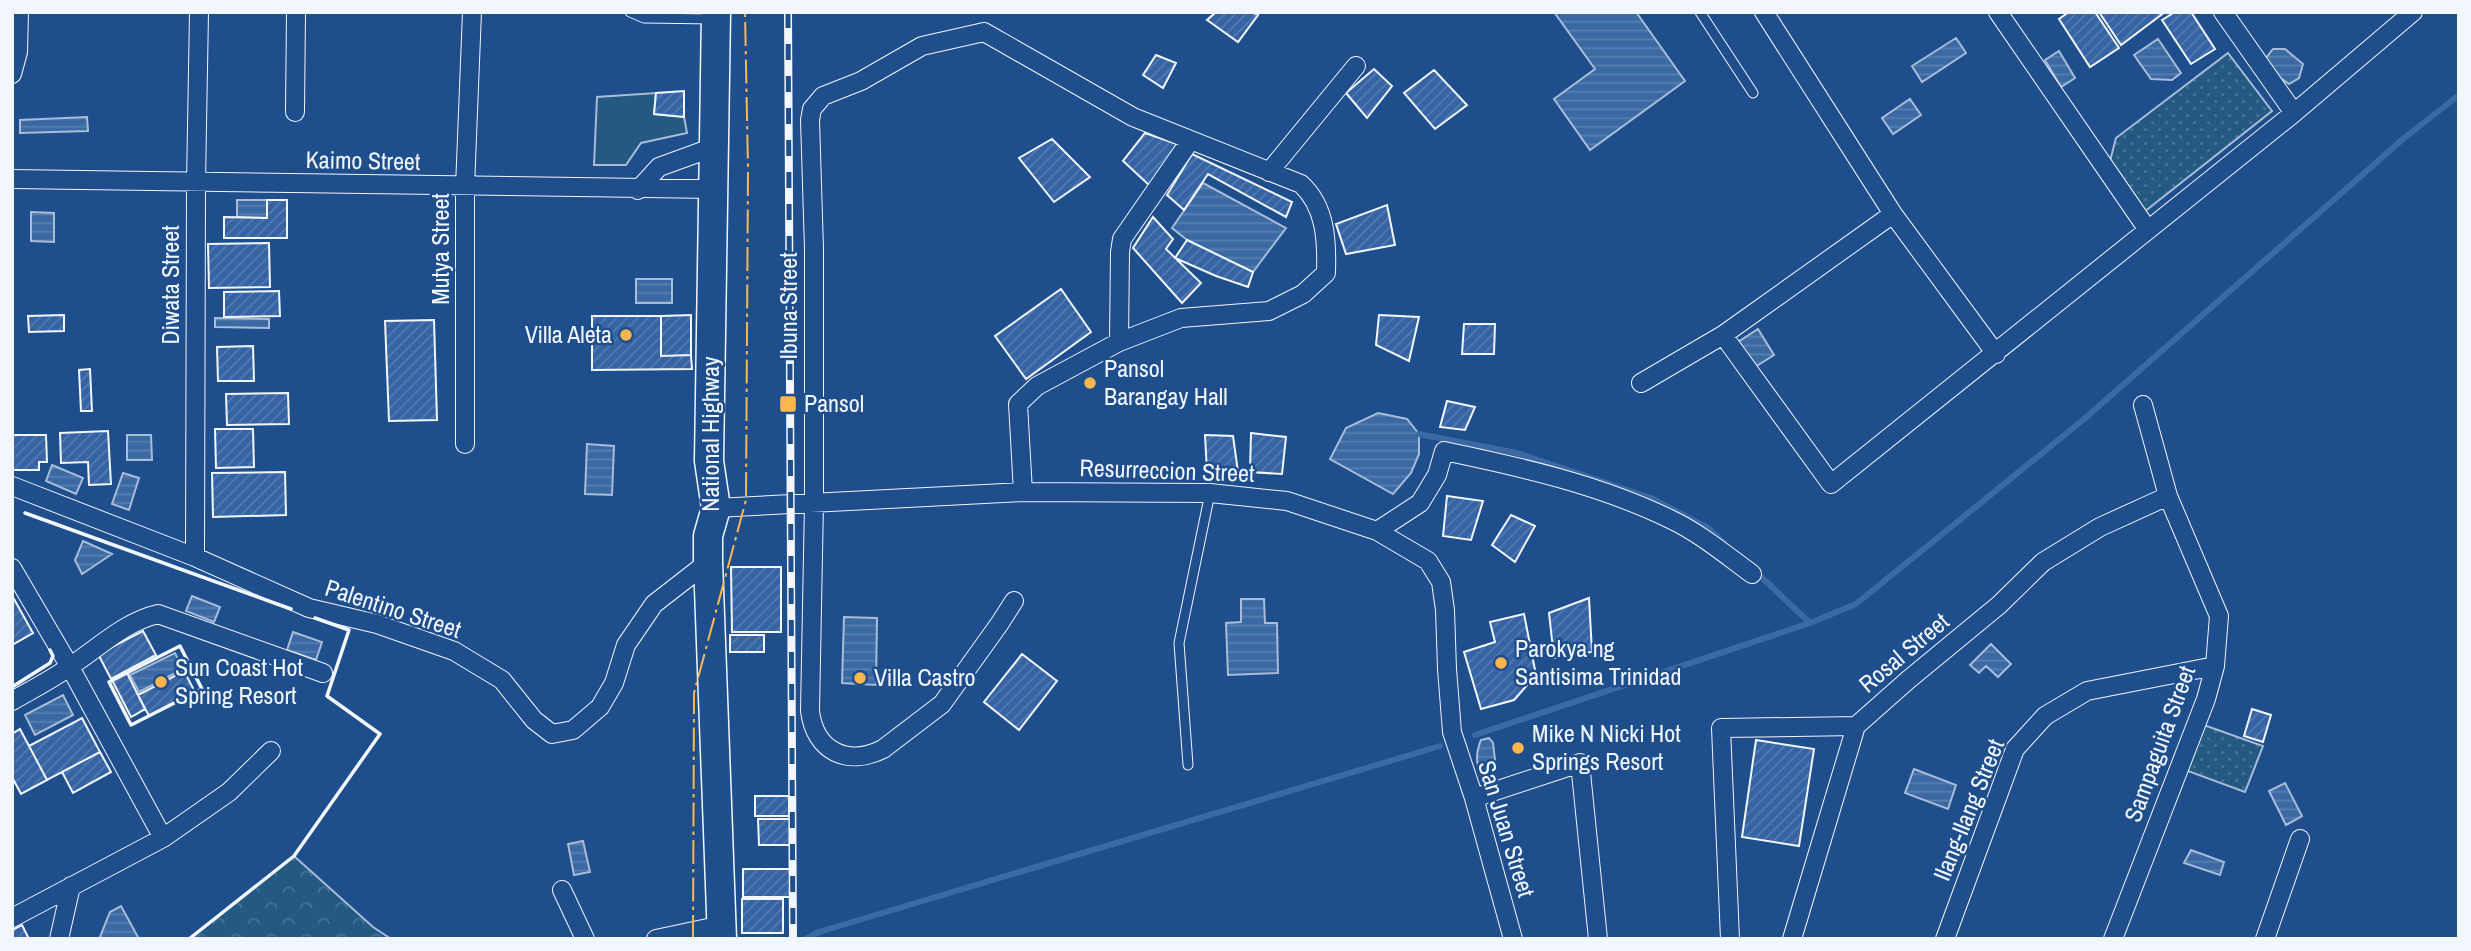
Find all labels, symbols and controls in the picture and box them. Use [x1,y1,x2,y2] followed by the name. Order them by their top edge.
[305,143,421,177] street label: Kaimo Street
[424,193,456,305] street label: Mutya Street
[154,225,186,345] street label: Diwata Street
[772,252,804,360] street label: Ibuna Street
[525,318,612,350] place label: Villa Aleta
[618,327,634,343] marker: Villa Aleta
[1104,352,1228,412] place label: Pansol Barangay Hall
[694,356,726,512] street label: National Highway
[1082,375,1098,391] marker: Pansol Barangay Hall
[804,387,864,419] place label: Pansol
[778,394,798,414] marker: Pansol
[1079,451,1256,489] street label: Resurreccion Street
[321,571,466,645] street label: Palentino Street
[1852,605,1956,699] street label: Rosal Street
[1515,632,1681,692] place label: Parokya ng Santisima Trinidad
[175,651,304,711] place label: Sun Coast Hot Spring Resort
[1493,655,1509,671] marker: Parokya ng Santisima Trinidad
[874,661,975,693] place label: Villa Castro
[2116,661,2202,826] street label: Sampaguita Street
[852,670,868,686] marker: Villa Castro
[153,674,169,690] marker: Sun Coast Hot Spring Resort
[1532,717,1681,777] place label: Mike N Nicki Hot Springs Resort
[1925,734,2011,885] street label: Ilang-Ilang Street
[1510,740,1526,756] marker: Mike N Nicki Hot Springs Resort
[1471,757,1543,901] street label: San Juan Street

